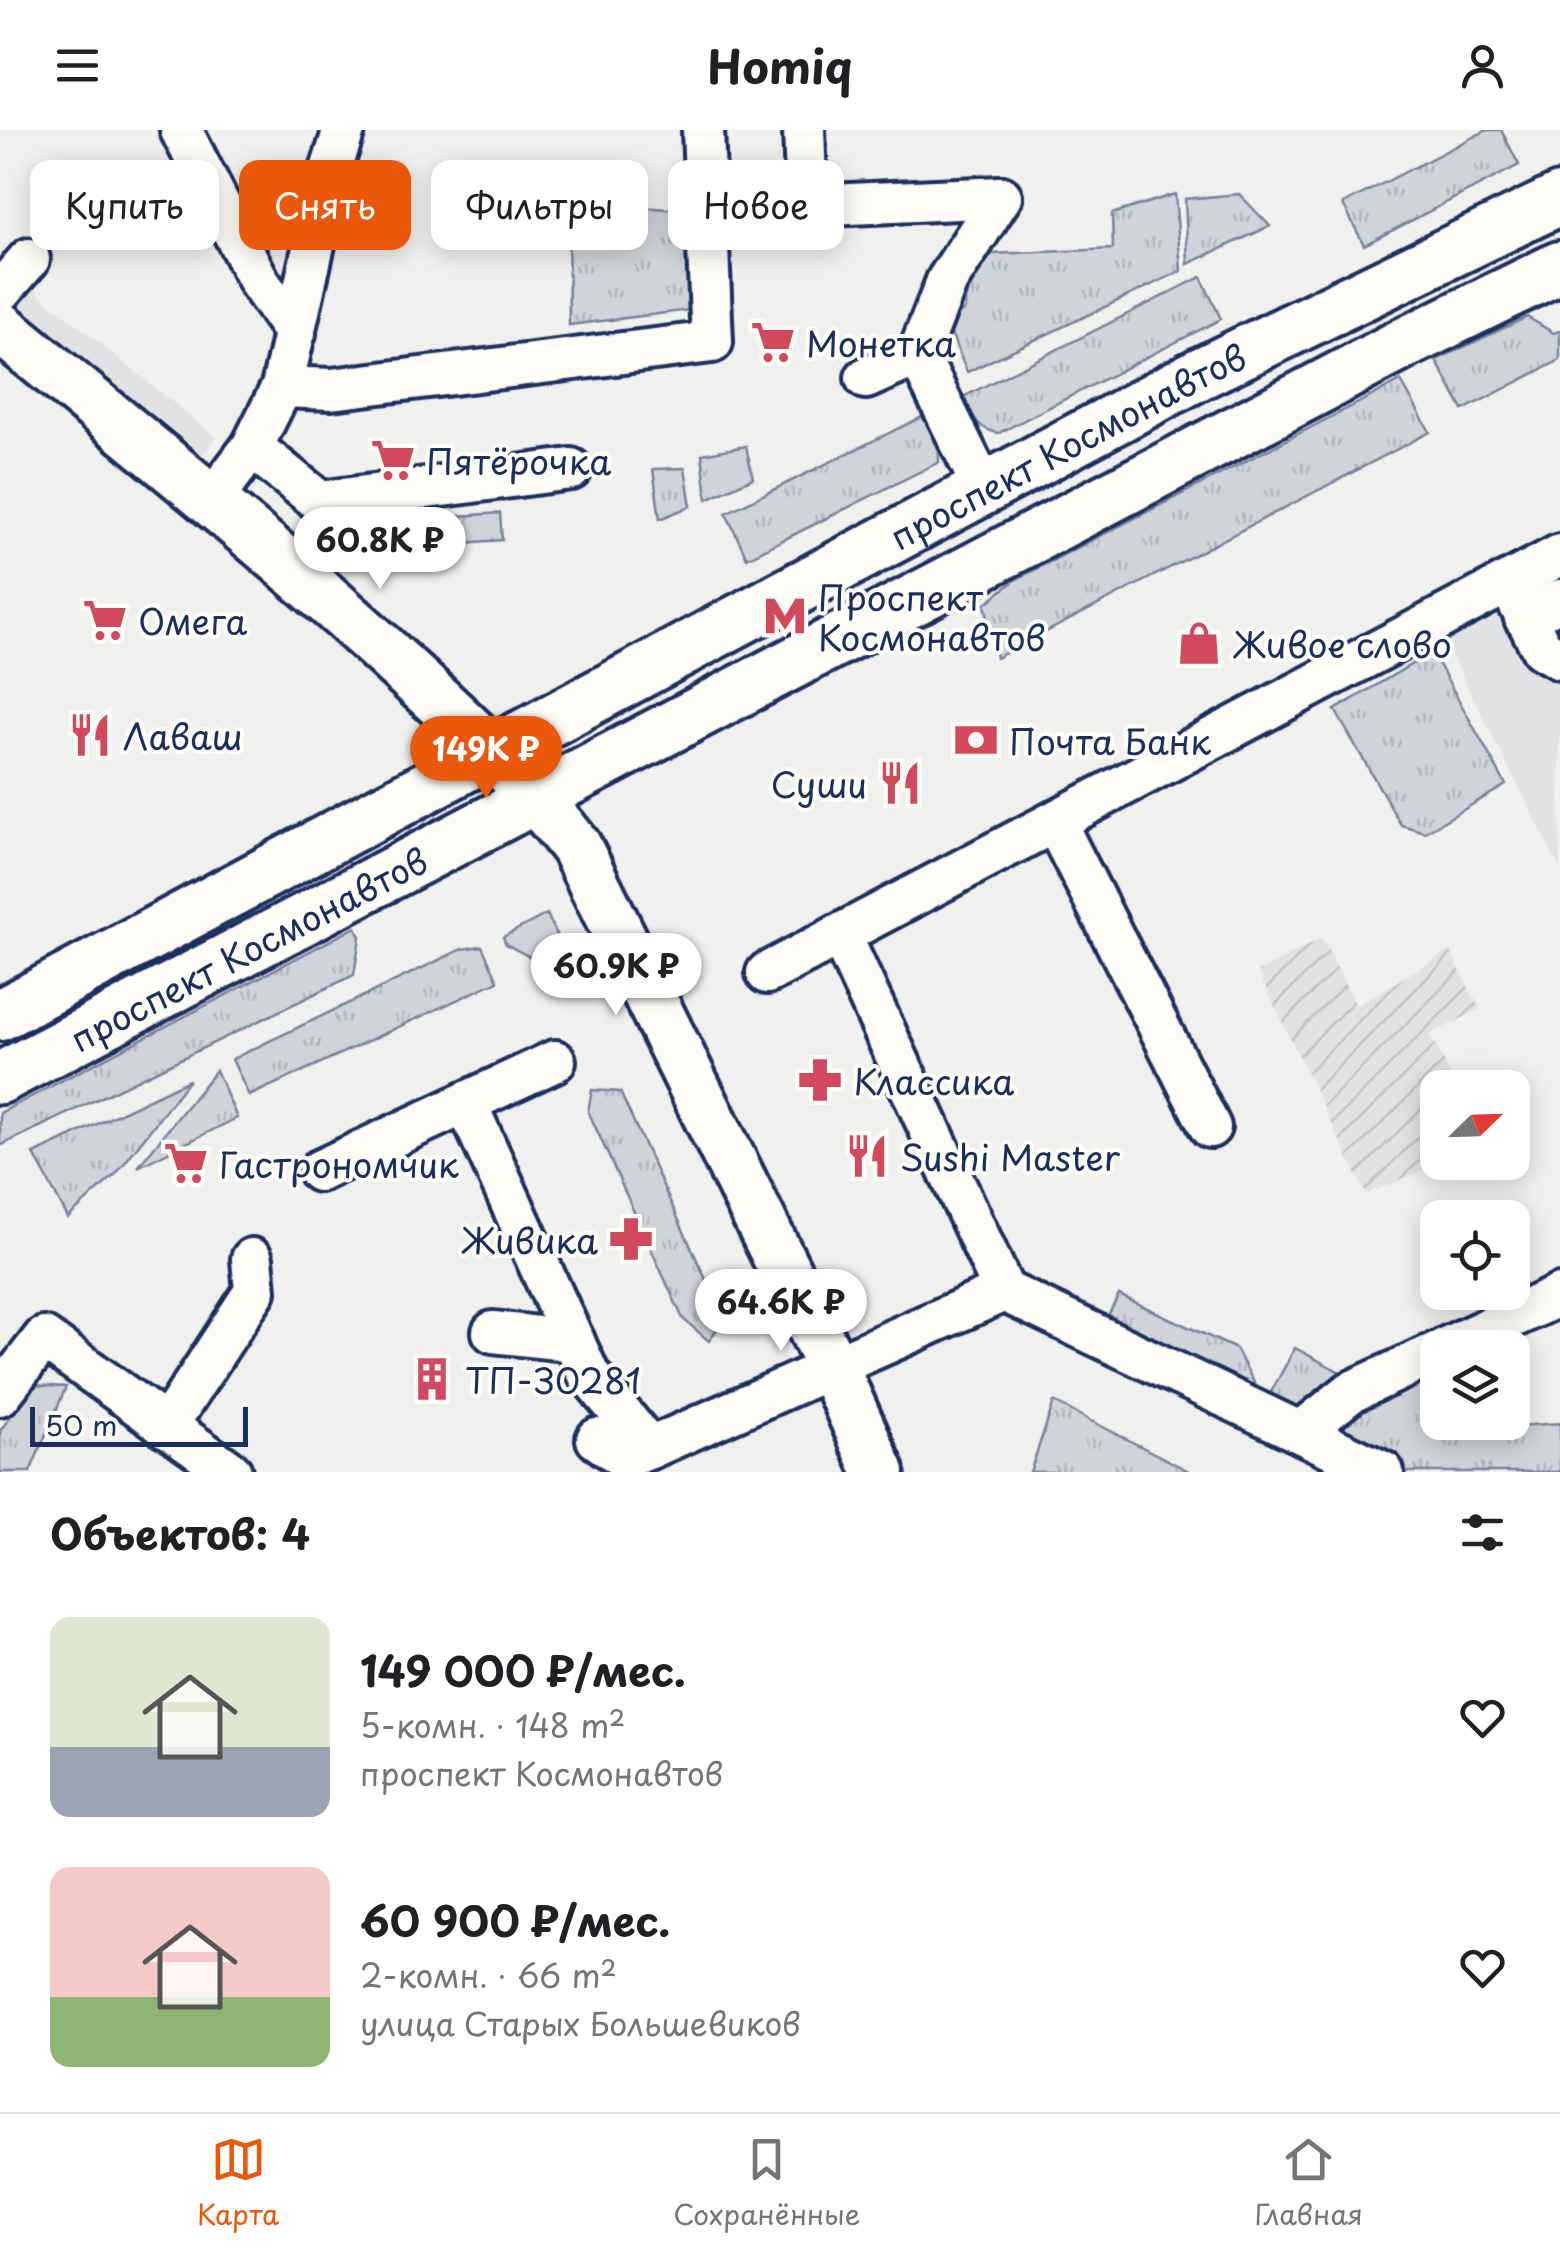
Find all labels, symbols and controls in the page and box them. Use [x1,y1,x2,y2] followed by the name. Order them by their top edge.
[707,31,853,99] text: Homiq
[50,38,105,93] icon: menu
[1455,38,1510,93] icon: person
[30,160,219,250] chip: Купить
[239,160,411,250] chip: Снять
[431,160,648,250] chip: Фильтры
[668,160,844,250] chip: Новое
[806,316,956,369] place label: Монетка
[749,318,797,366] supermarket icon: Монетка
[879,329,1255,562] street label: проспект Космонавтов
[426,434,611,487] place label: Пятёрочка
[369,436,417,484] supermarket icon: Пятёрочка
[288,507,472,592] pin: 60.8K ₽
[316,515,444,563] text: 60.8K ₽
[818,570,1046,663] place label: Проспект Космонавтов
[761,592,809,640] metro station icon: Проспект Космонавтов
[138,594,247,647] place label: Омега
[81,596,129,644] supermarket icon: Омега
[1232,617,1452,670] place label: Живое слово
[1175,619,1223,667] shop icon: Живое слово
[123,709,243,762] place label: Лаваш
[66,711,114,759] restaurant icon: Лаваш
[1009,714,1211,767] place label: Почта Банк
[405,716,567,801] pin: 149K ₽
[952,716,1000,764] bank icon: Почта Банк
[432,724,540,772] text: 149K ₽
[771,757,867,810] place label: Суши
[876,759,924,807] restaurant icon: Суши
[60,833,436,1064] street label: проспект Космонавтов
[524,933,708,1018] pin: 60.9K ₽
[553,941,679,989] text: 60.9K ₽
[853,1054,1014,1107] place label: Классика
[796,1056,844,1104] pharmacy icon: Классика
[1420,1070,1530,1180] north arrow
[1420,1070,1530,1440] map controls
[900,1130,1121,1183] place label: Sushi Master
[843,1132,891,1180] restaurant icon: Sushi Master
[219,1137,459,1190] place label: Гастрономчик
[162,1139,210,1187] supermarket icon: Гастрономчик
[1420,1200,1530,1310] button: locate
[461,1213,598,1266] place label: Живика
[607,1215,655,1263] pharmacy icon: Живика
[689,1269,873,1354] pin: 64.6K ₽
[717,1277,845,1325] text: 64.6K ₽
[1420,1330,1530,1440] button: layers
[465,1353,641,1406] place label: ТП-30281
[408,1355,456,1403] building icon: ТП-30281
[30,1402,248,1446] scale bar
[45,1403,118,1446] text: 50 m
[50,1501,310,1564] text: Объектов: 4
[1455,1505,1510,1560] icon: filters
[360,1638,686,1701] text: 149 000 ₽/мес.
[130,1657,250,1777] icon: home
[1455,1690,1510,1745] icon: heart
[360,1701,626,1749] text: 5-комн. · 148 m²
[360,1749,723,1797] text: проспект Космонавтов
[360,1888,670,1951] text: 60 900 ₽/мес.
[130,1907,250,2027] icon: home
[1455,1940,1510,1995] icon: heart
[360,1951,617,1999] text: 2-комн. · 66 m²
[360,1999,801,2047] text: улица Старых Большевиков
[197,2132,279,2235] tab: Карта
[673,2132,860,2235] tab: Сохранённые
[1255,2132,1363,2235] tab: Главная

